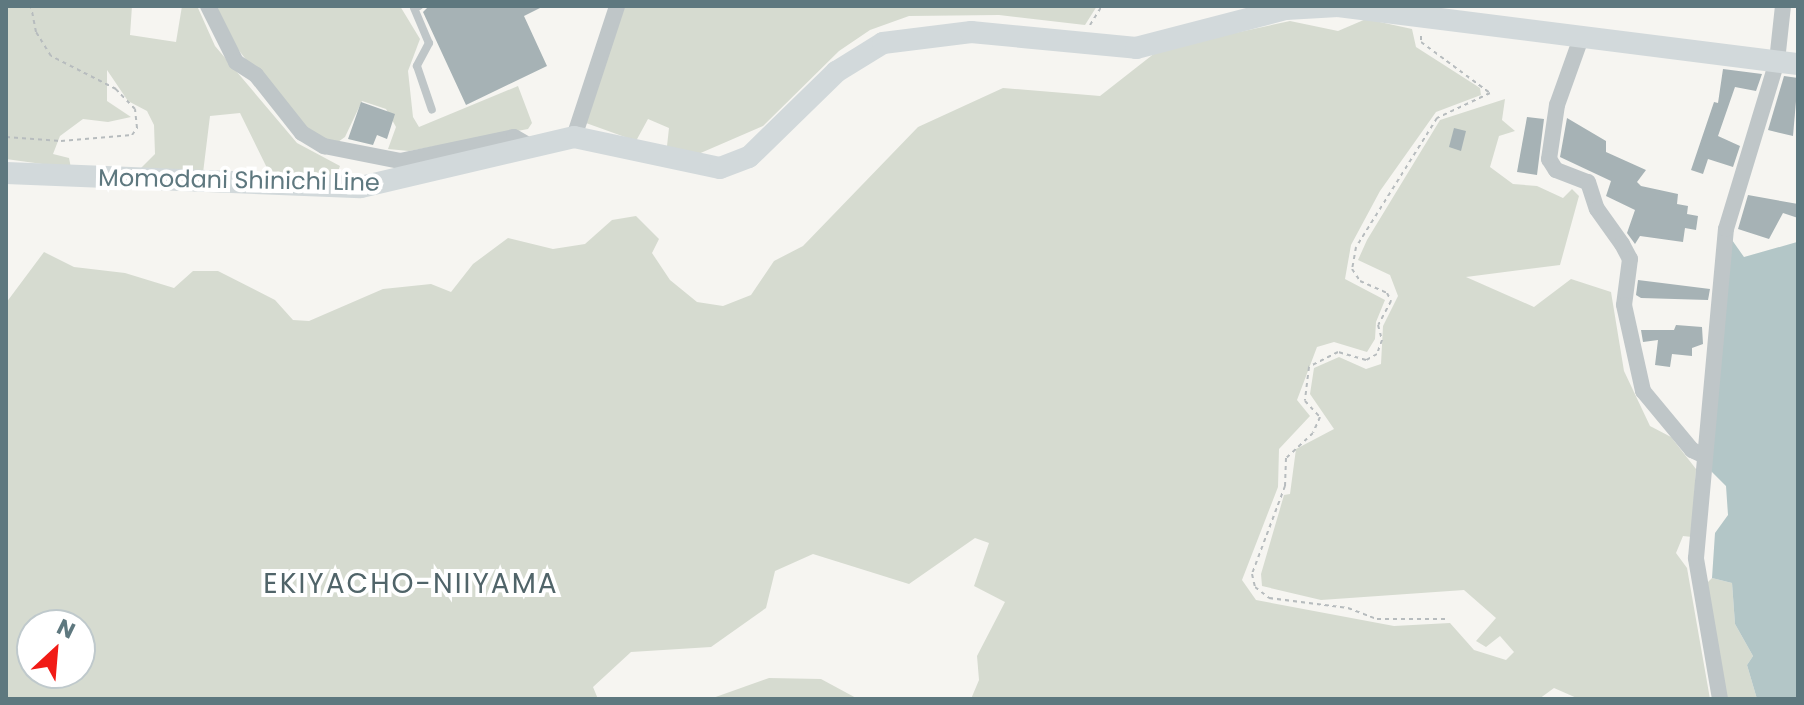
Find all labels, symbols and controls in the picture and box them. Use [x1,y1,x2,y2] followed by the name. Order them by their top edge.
[98,163,380,197] street label: Momodani Shinichi Line
[263,567,559,601] district label: EKIYACHO-NIIYAMA
[16,609,96,689] north arrow
[52,611,80,646] text: N

